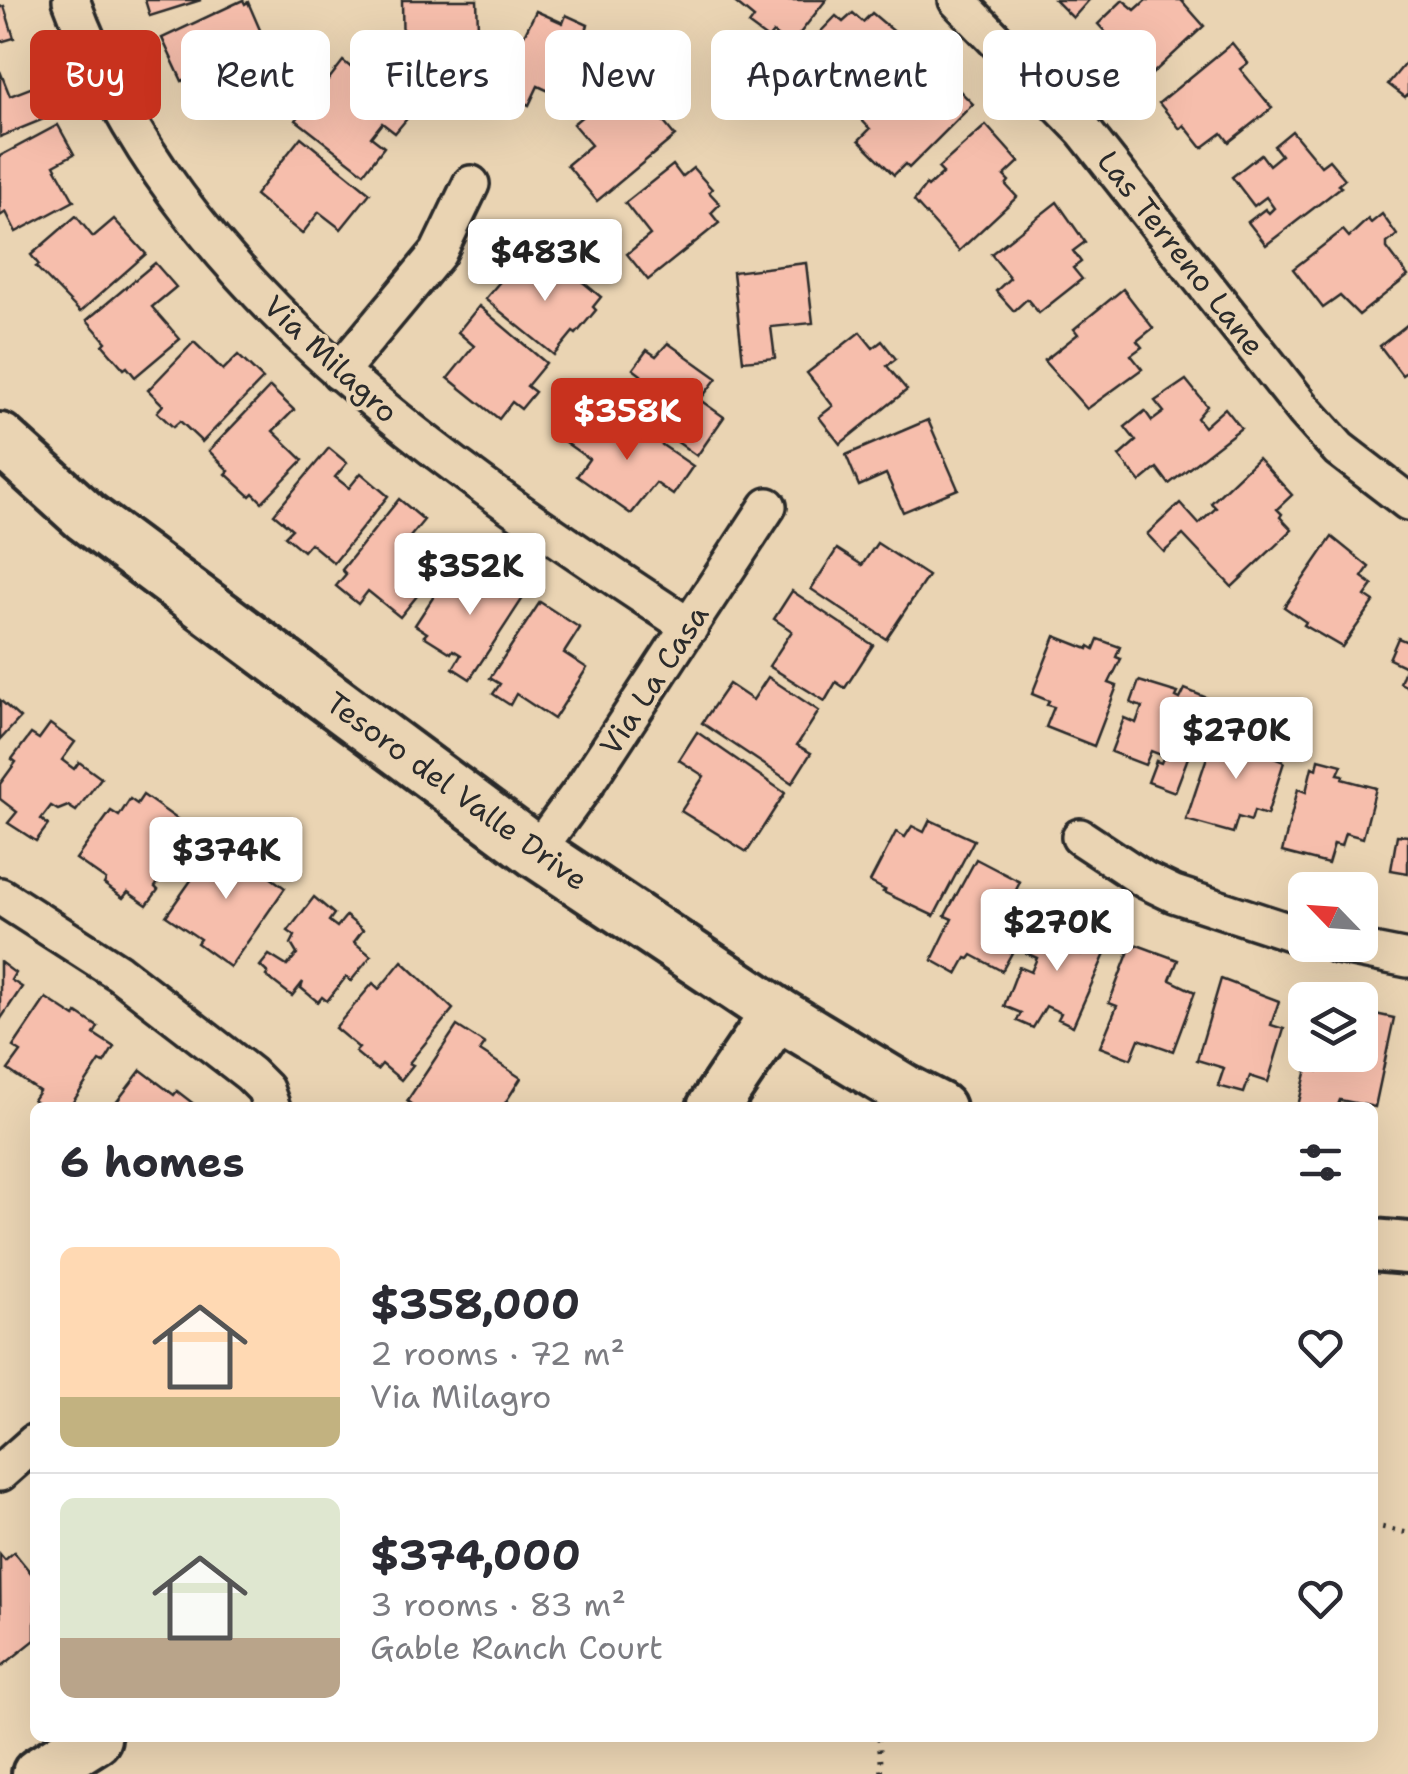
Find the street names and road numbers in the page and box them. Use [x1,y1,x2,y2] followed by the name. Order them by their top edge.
[1088,142,1274,364] street label: Las Terreno Lane
[255,286,407,432] street label: Via Milagro
[590,596,718,763] street label: Via La Casa
[318,682,596,900] street label: Tesoro del Valle Drive

